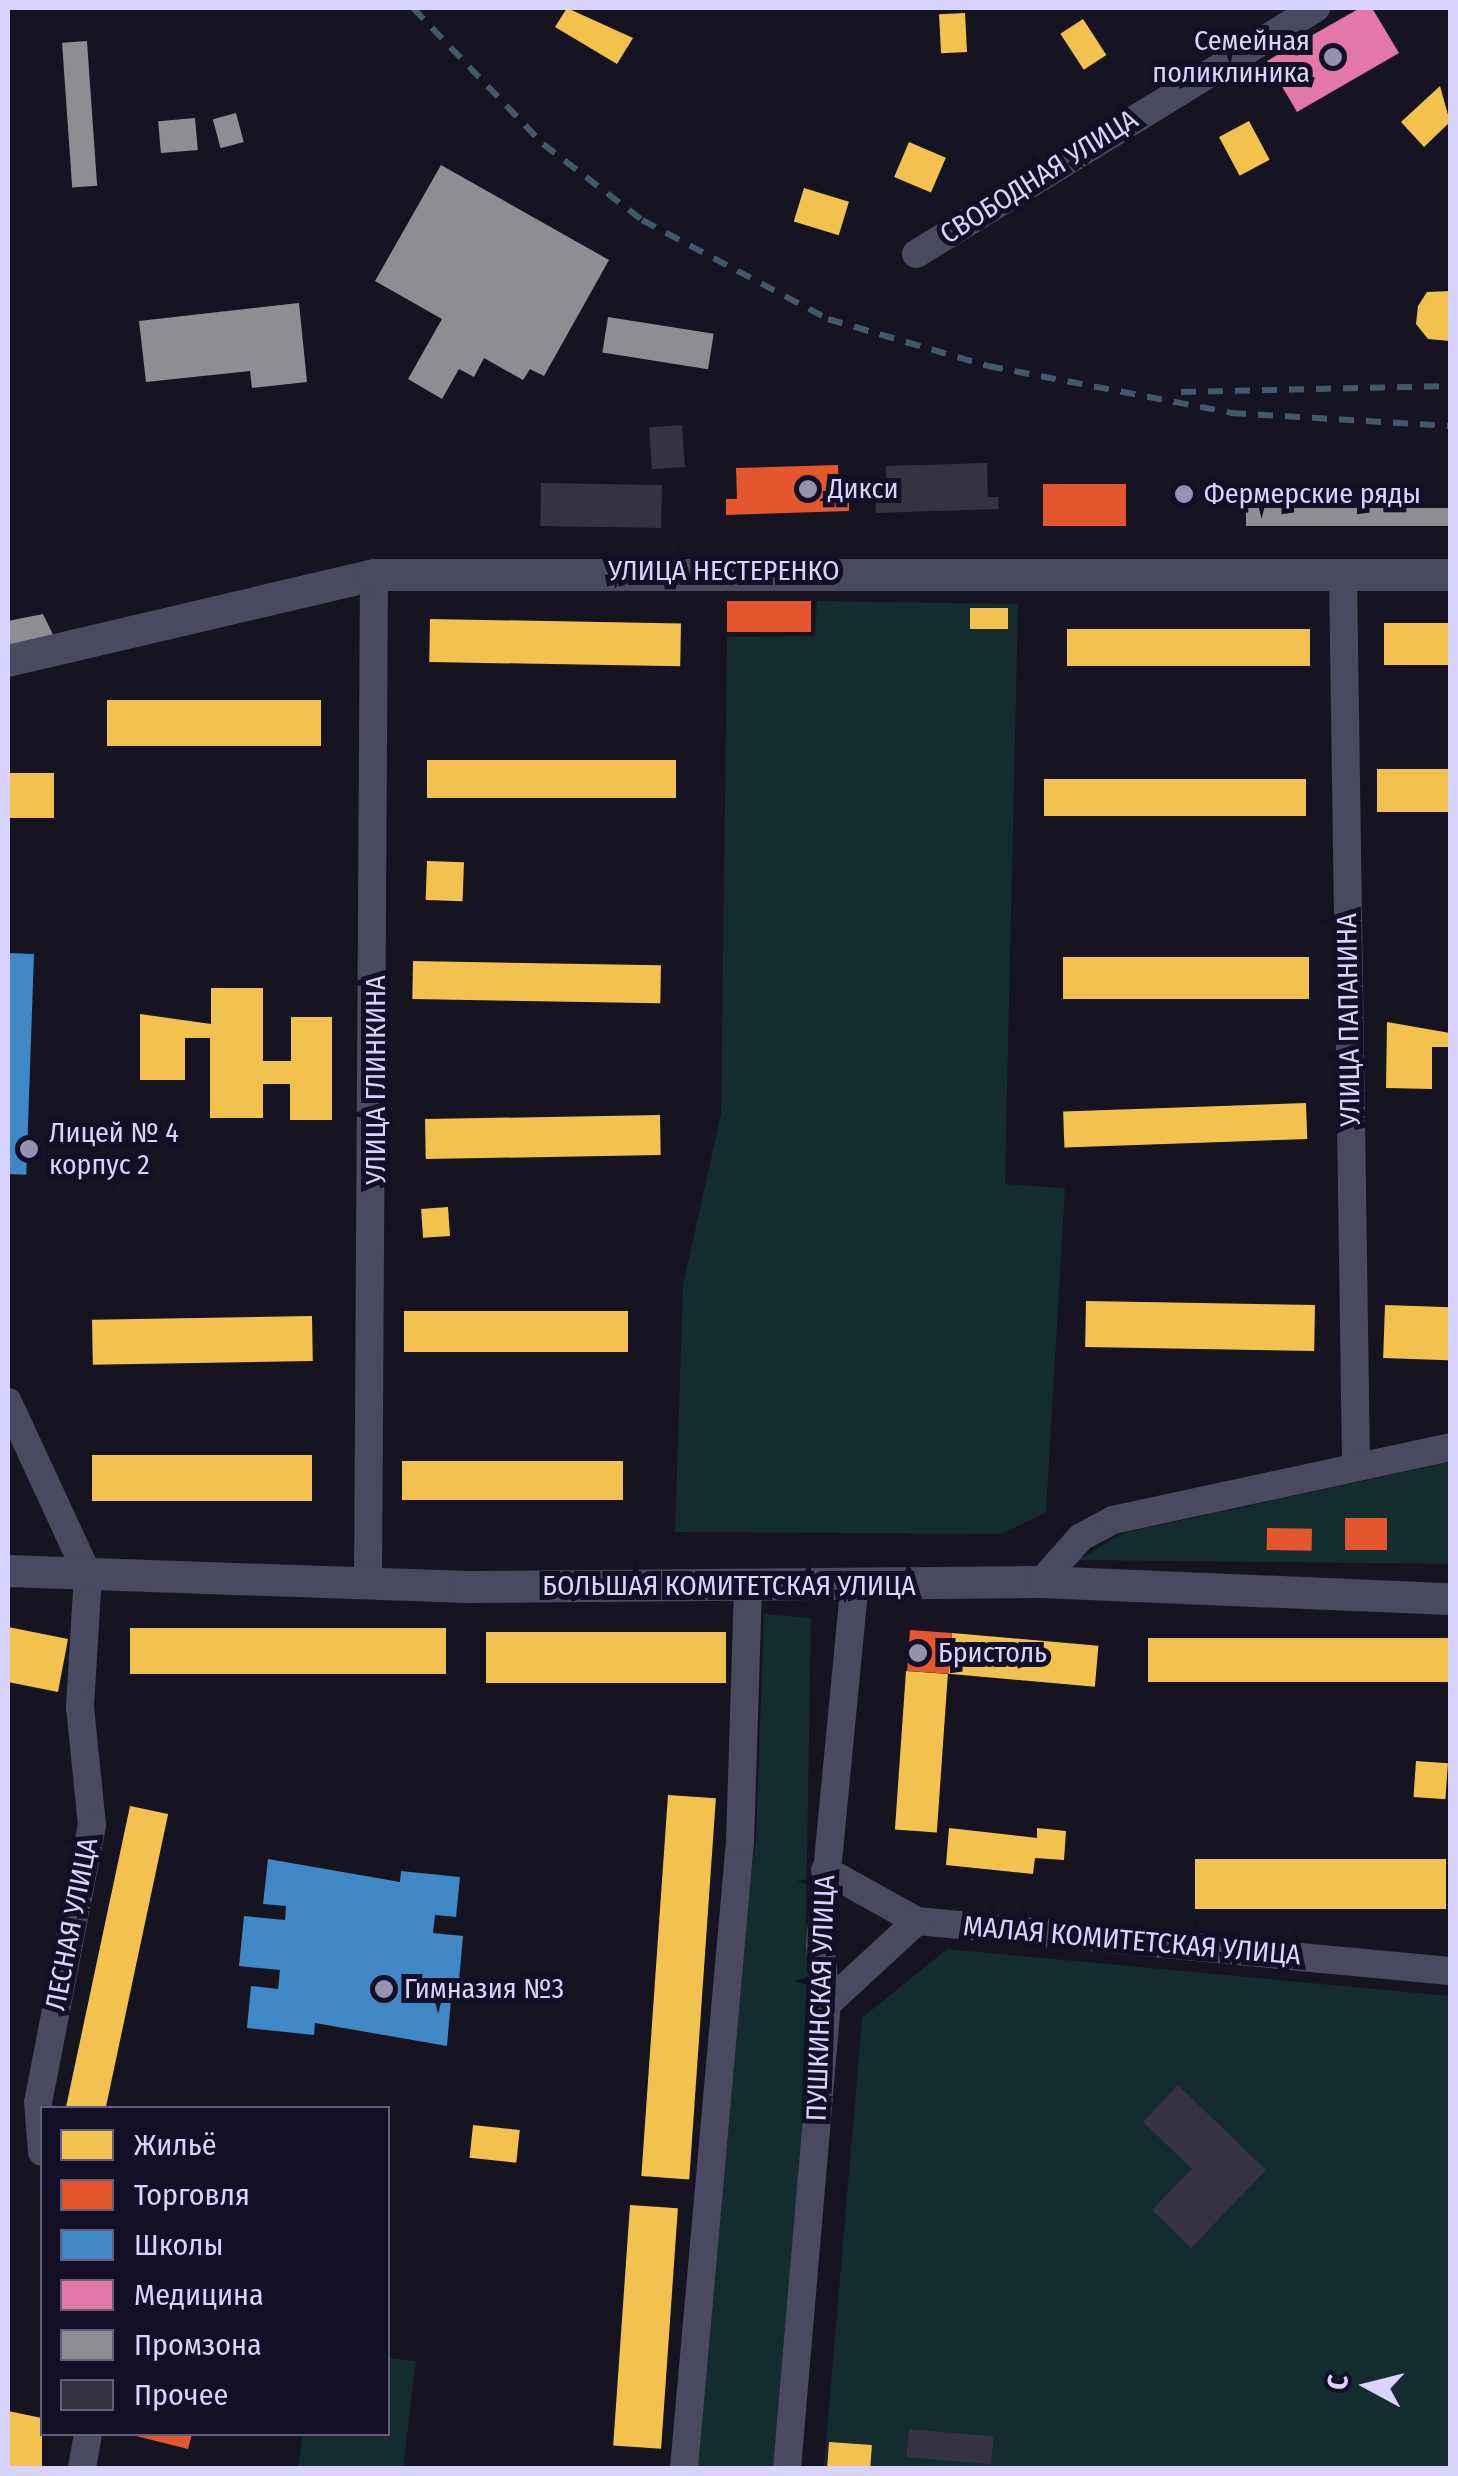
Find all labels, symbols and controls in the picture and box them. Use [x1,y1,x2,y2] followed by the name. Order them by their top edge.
[1152,24,1310,90] place label: Семейная поликлиника
[1320,44,1346,70] marker: Семейная поликлиника
[934,103,1144,251] street label: СВОБОДНАЯ УЛИЦА
[828,472,899,506] place label: Дикси
[1204,477,1421,511] place label: Фермерские ряды
[797,478,819,500] marker: Дикси
[1173,483,1195,505] marker: Фермерские ряды
[608,554,840,588] street label: УЛИЦА НЕСТЕРЕНКО
[1330,913,1368,1127] street label: УЛИЦА ПАПАНИНА
[359,975,393,1185] street label: УЛИЦА ГЛИНКИНА
[49,1116,179,1182] place label: Лицей № 4 корпус 2
[18,1138,40,1160] marker: Лицей № 4 корпус 2
[542,1569,916,1603] street label: БОЛЬШАЯ КОМИТЕТСКАЯ УЛИЦА
[938,1636,1047,1670] place label: Бристоль
[907,1642,929,1664] marker: Бристоль
[39,1835,105,2013] street label: ЛЕСНАЯ УЛИЦА
[800,1874,842,2122] street label: ПУШКИНСКАЯ УЛИЦА
[962,1910,1302,1972] street label: МАЛАЯ КОМИТЕТСКАЯ УЛИЦА
[404,1972,564,2006] place label: Гимназия №3
[373,1978,395,2000] marker: Гимназия №3
[40,2106,390,2436] legend
[134,2127,217,2163] text: Жильё
[134,2177,250,2213] text: Торговля
[134,2227,223,2263] text: Школы
[134,2277,264,2313] text: Медицина
[134,2327,262,2363] text: Промзона
[1318,2336,1418,2436] north arrow
[1320,2373,1355,2392] text: С
[134,2377,228,2413] text: Прочее

